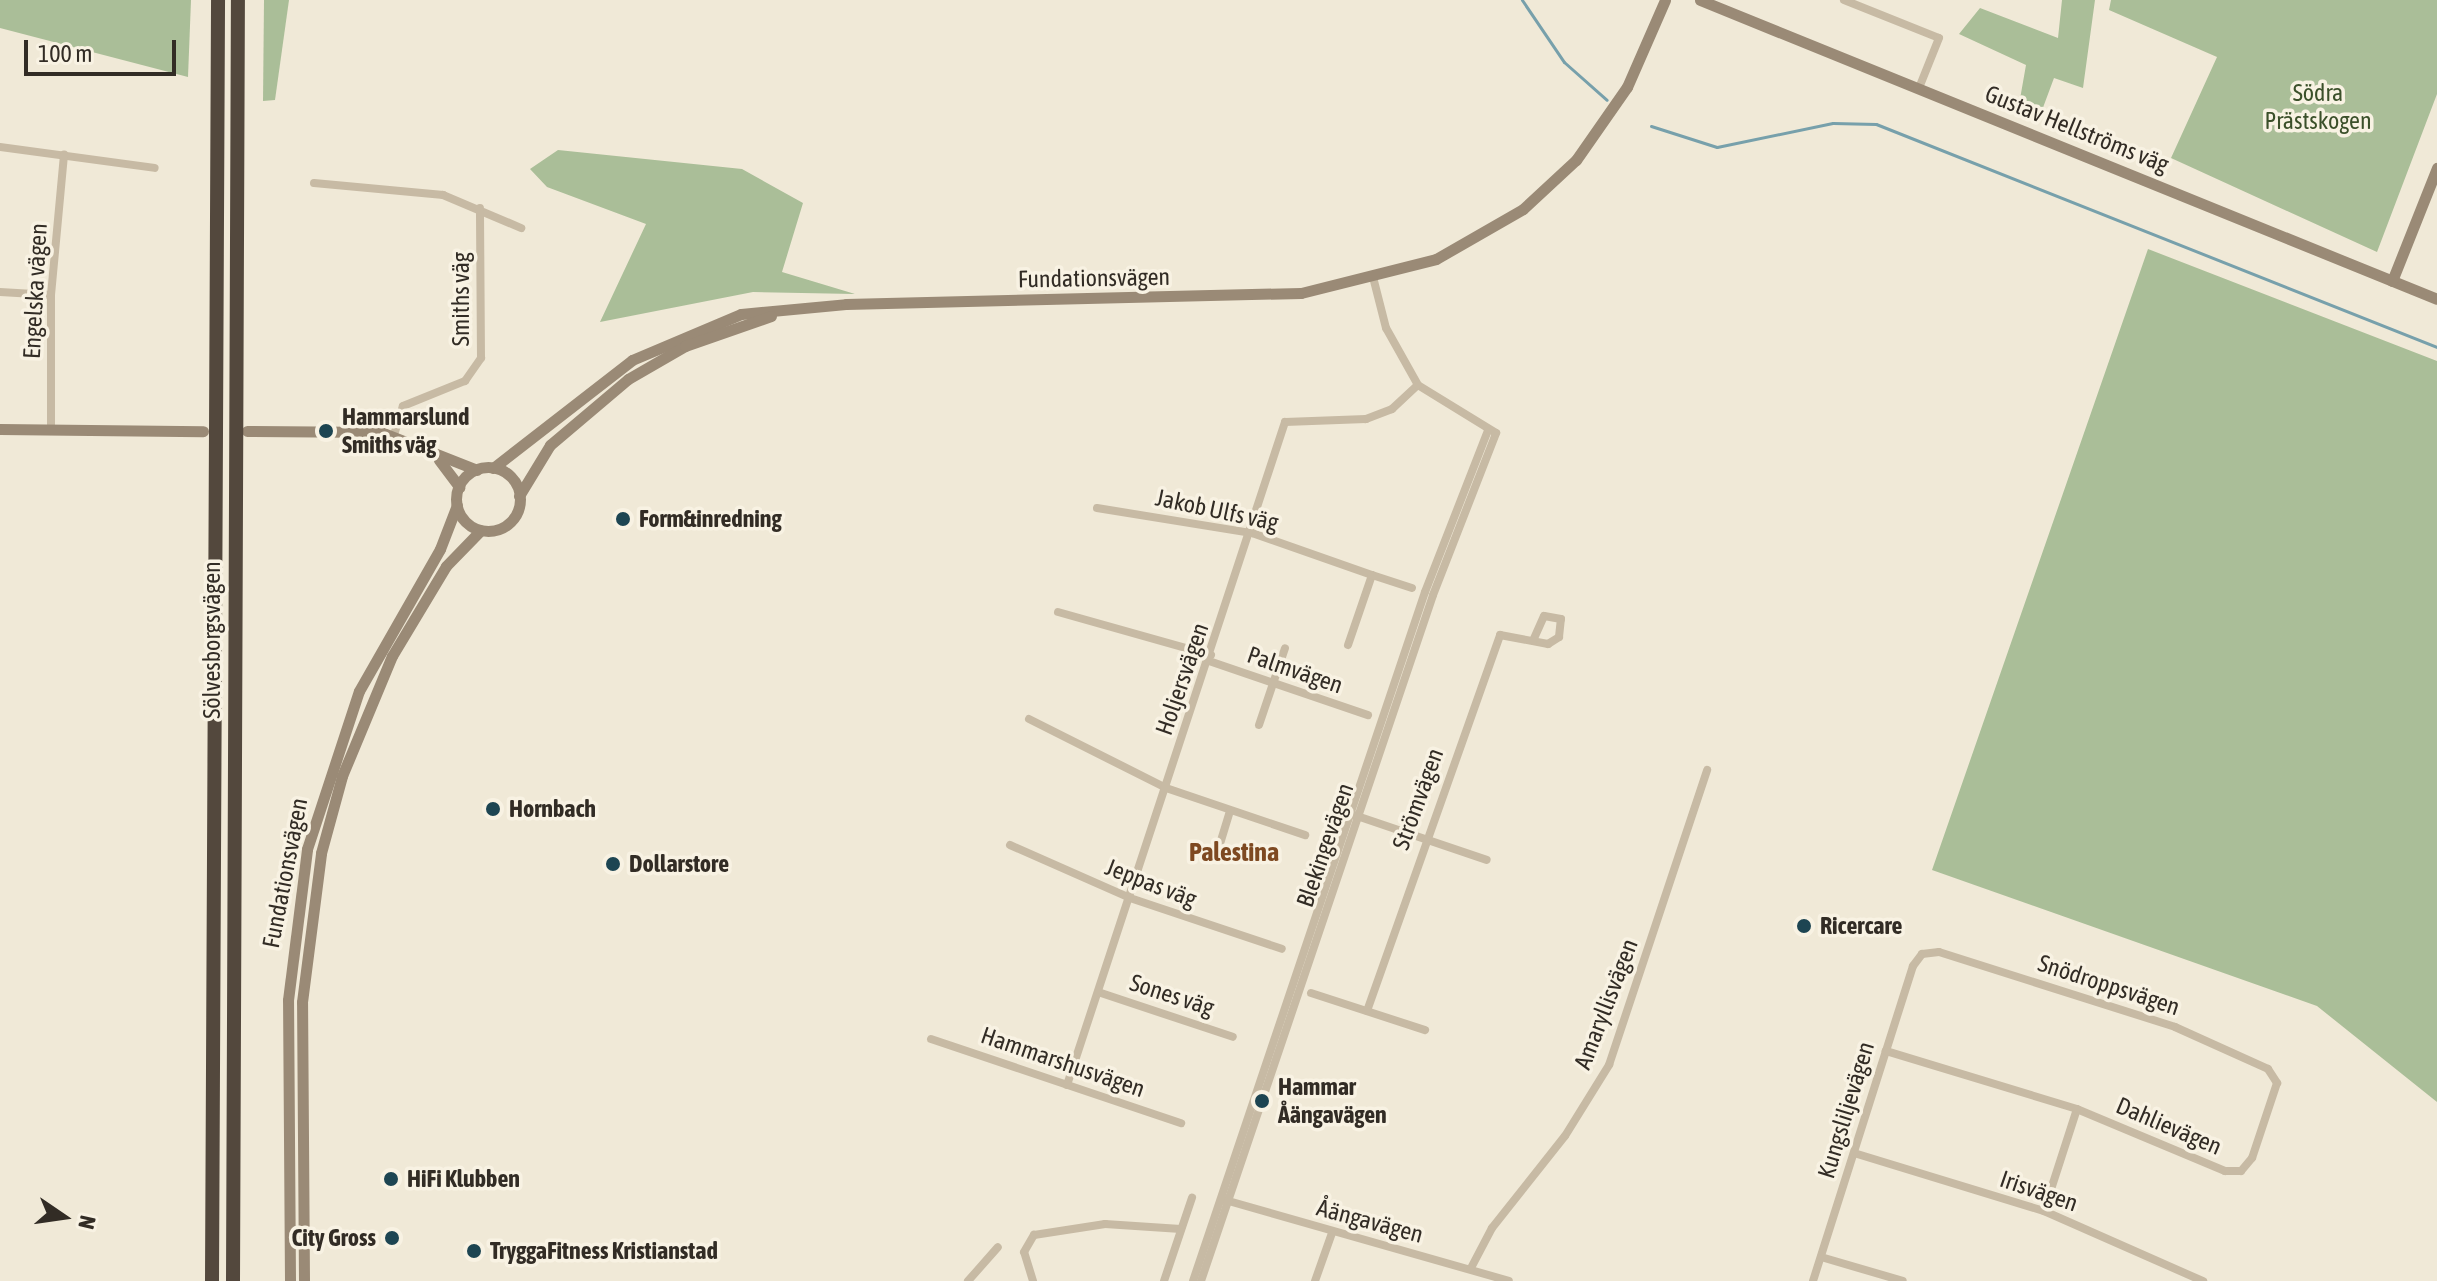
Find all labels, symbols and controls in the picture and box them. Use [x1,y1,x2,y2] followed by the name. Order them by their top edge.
[28,24,180,74] scale bar
[38,40,92,67] text: 100 m
[1981,79,2173,179] street label: Gustav Hellströms väg
[2264,79,2372,135] park label: Södra Prästskogen
[17,223,53,359] street label: Engelska vägen
[447,252,475,346] street label: Smiths väg
[1018,262,1170,294] street label: Fundationsvägen
[342,403,469,459] place label: Hammarslund Smiths väg
[317,422,335,440] marker: Hammarslund Smiths väg
[1153,483,1281,537] street label: Jakob Ulfs väg
[639,505,782,533] place label: Form&inredning
[614,510,632,528] marker: Form&inredning
[198,561,226,719] street label: Sölvesborgsvägen
[1149,619,1215,739] street label: Holjersvägen
[1243,640,1347,700] street label: Palmvägen
[1386,744,1450,854] street label: Strömvägen
[1290,779,1360,911] street label: Blekingevägen
[509,795,596,823] place label: Hornbach
[256,796,314,950] street label: Fundationsvägen
[484,800,502,818] marker: Hornbach
[1189,837,1279,869] district label: Palestina
[629,850,729,878] place label: Dollarstore
[1101,852,1201,914] street label: Jeppas väg
[604,855,622,873] marker: Dollarstore
[1820,912,1902,940] place label: Ricercare
[1795,917,1813,935] marker: Ricercare
[1568,935,1644,1073] street label: Amaryllisvägen
[2035,949,2183,1021] street label: Snödroppsvägen
[1126,968,1218,1022] street label: Sones väg
[977,1021,1149,1103] street label: Hammarshusvägen
[1812,1038,1880,1182] street label: Kungsliljevägen
[1278,1073,1387,1129] place label: Hammar Åängavägen
[2112,1091,2226,1161] street label: Dahlievägen
[1253,1092,1271,1110] marker: Hammar Åängavägen
[1996,1164,2082,1218] street label: Irisvägen
[407,1165,520,1193] place label: HiFi Klubben
[382,1170,400,1188] marker: HiFi Klubben
[24,1177,104,1257] north arrow
[1314,1193,1426,1249] street label: Åängavägen
[73,1213,102,1232] text: N
[292,1224,376,1252] place label: City Gross
[383,1229,401,1247] marker: City Gross
[490,1237,718,1265] place label: TryggaFitness Kristianstad
[465,1242,483,1260] marker: TryggaFitness Kristianstad

